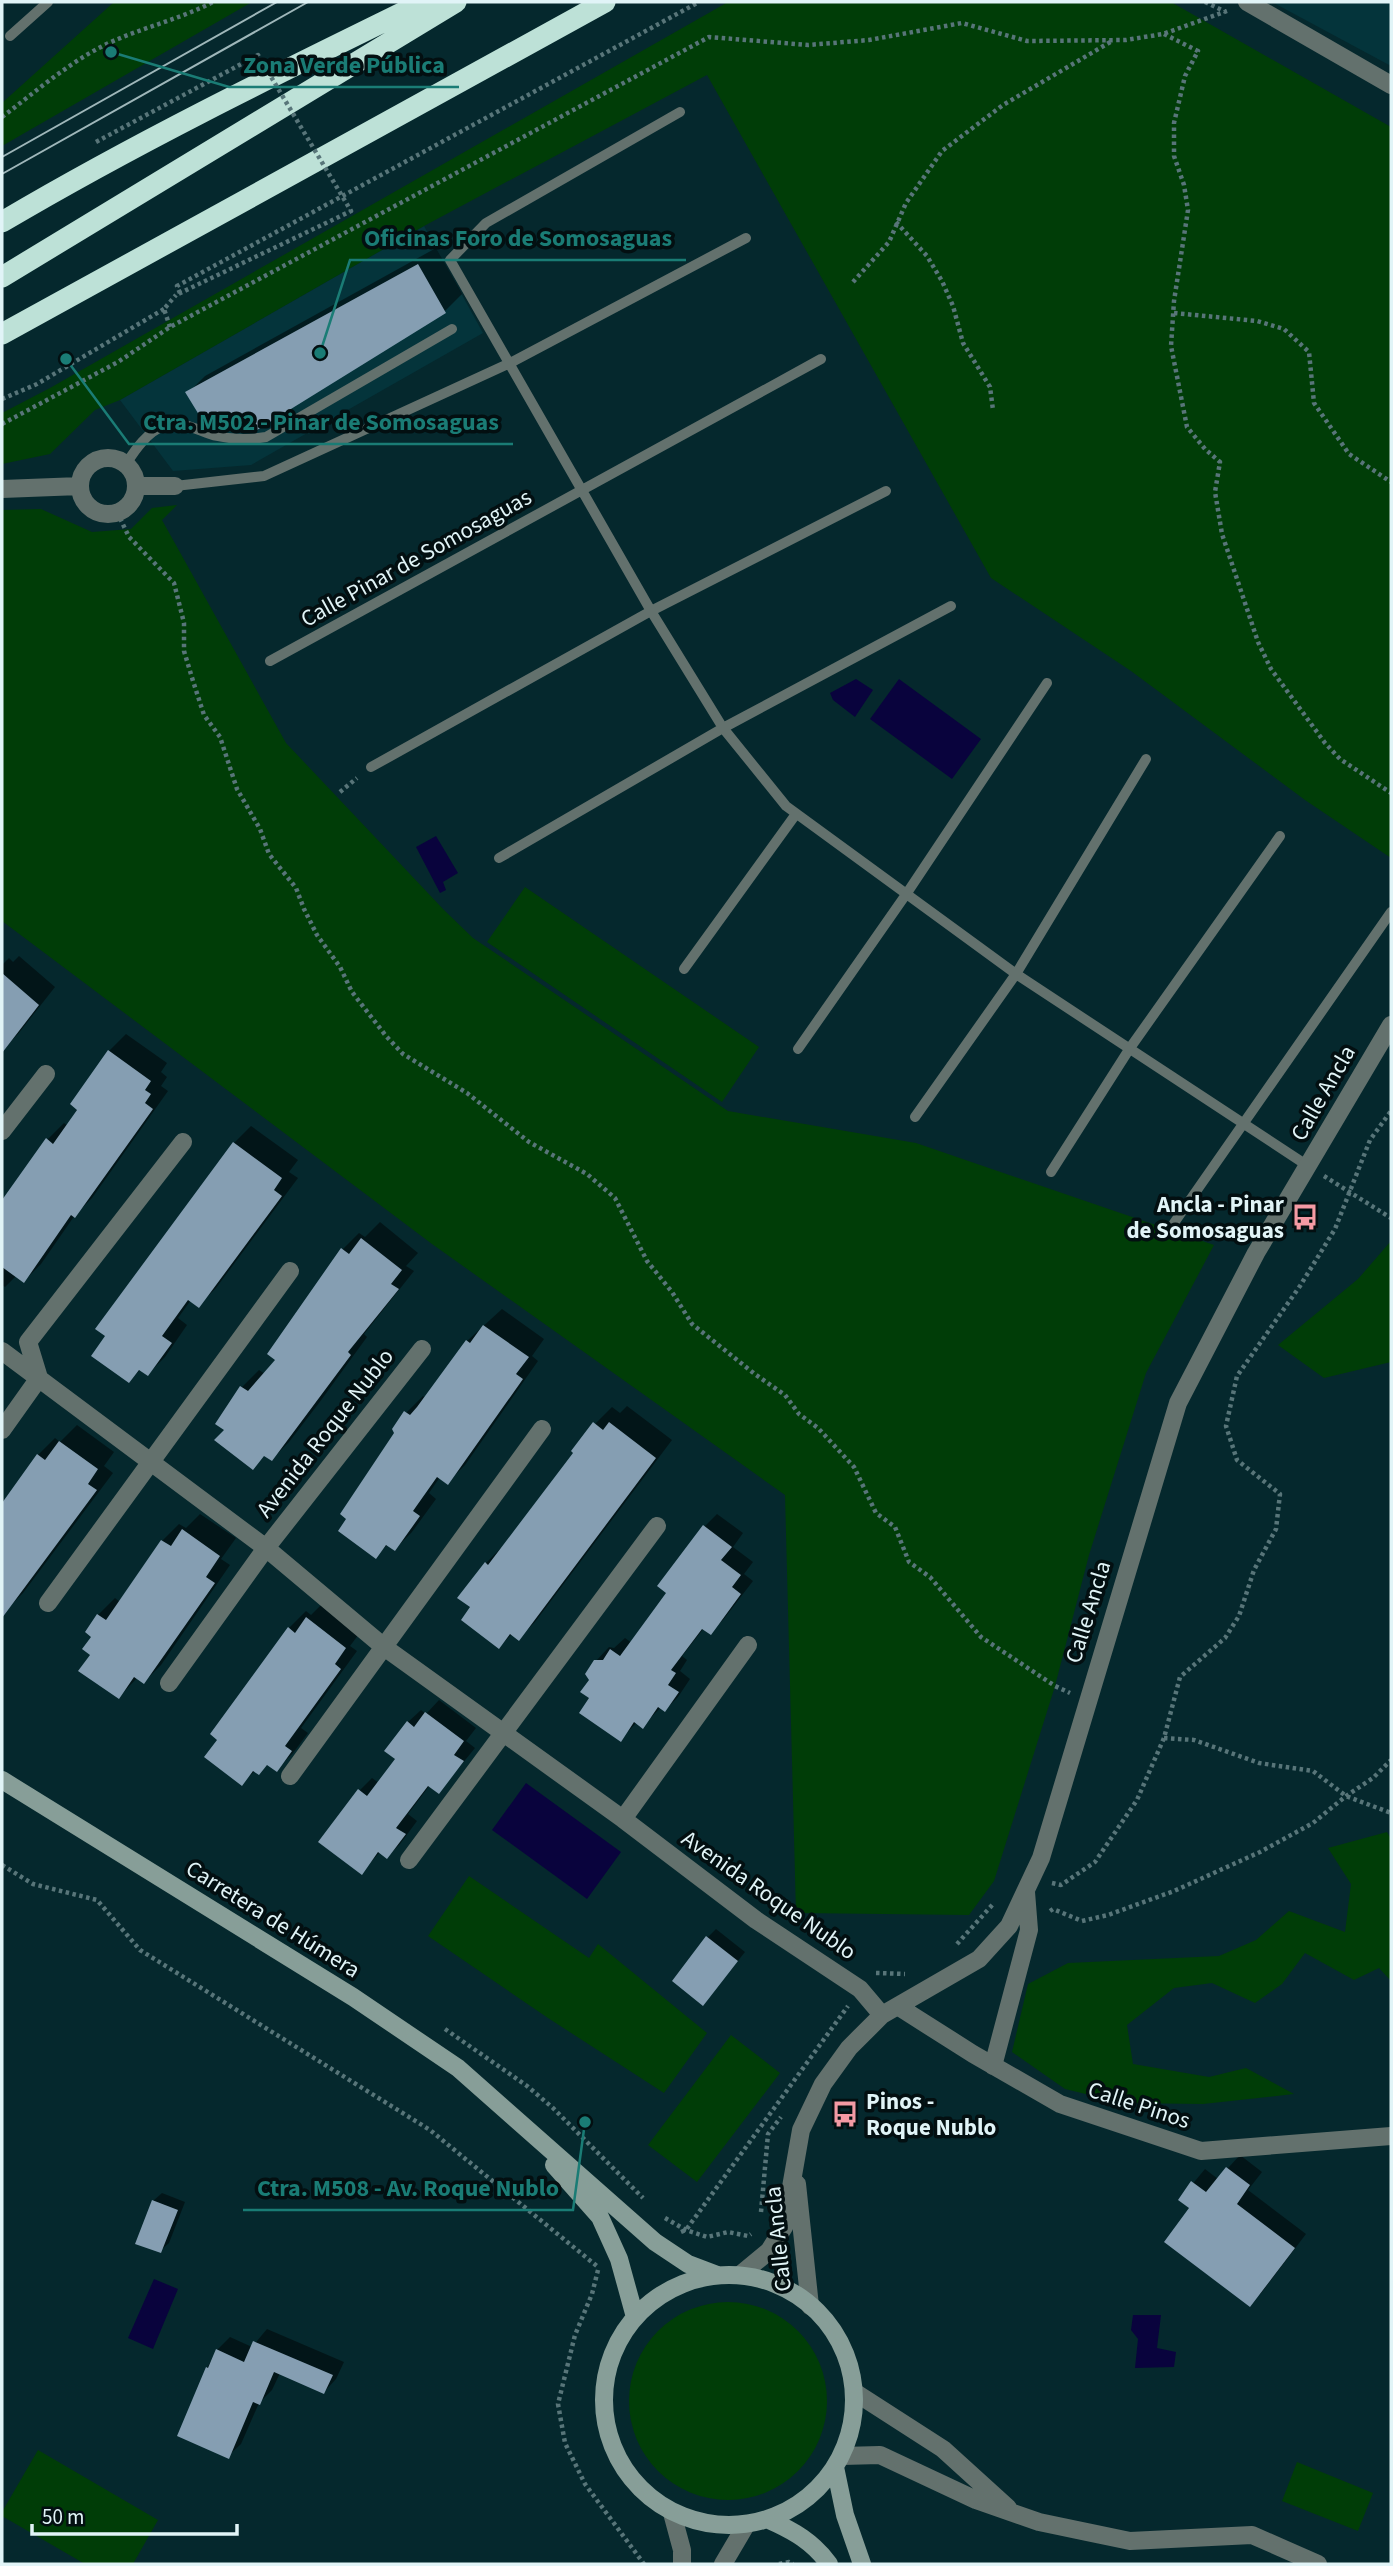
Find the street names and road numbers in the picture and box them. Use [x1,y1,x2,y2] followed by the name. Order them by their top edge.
[295,481,537,635] street label: Calle Pinar de Somosaguas
[1282,1039,1364,1147] street label: Calle Ancla
[248,1341,402,1525] street label: Avenida Roque Nublo
[1057,1557,1119,1667] street label: Calle Ancla
[675,1822,863,1968] street label: Avenida Roque Nublo
[179,1852,367,1986] street label: Carretera de Húmera
[1084,2073,1194,2137] street label: Calle Pinos
[756,2185,800,2293] street label: Calle Ancla

